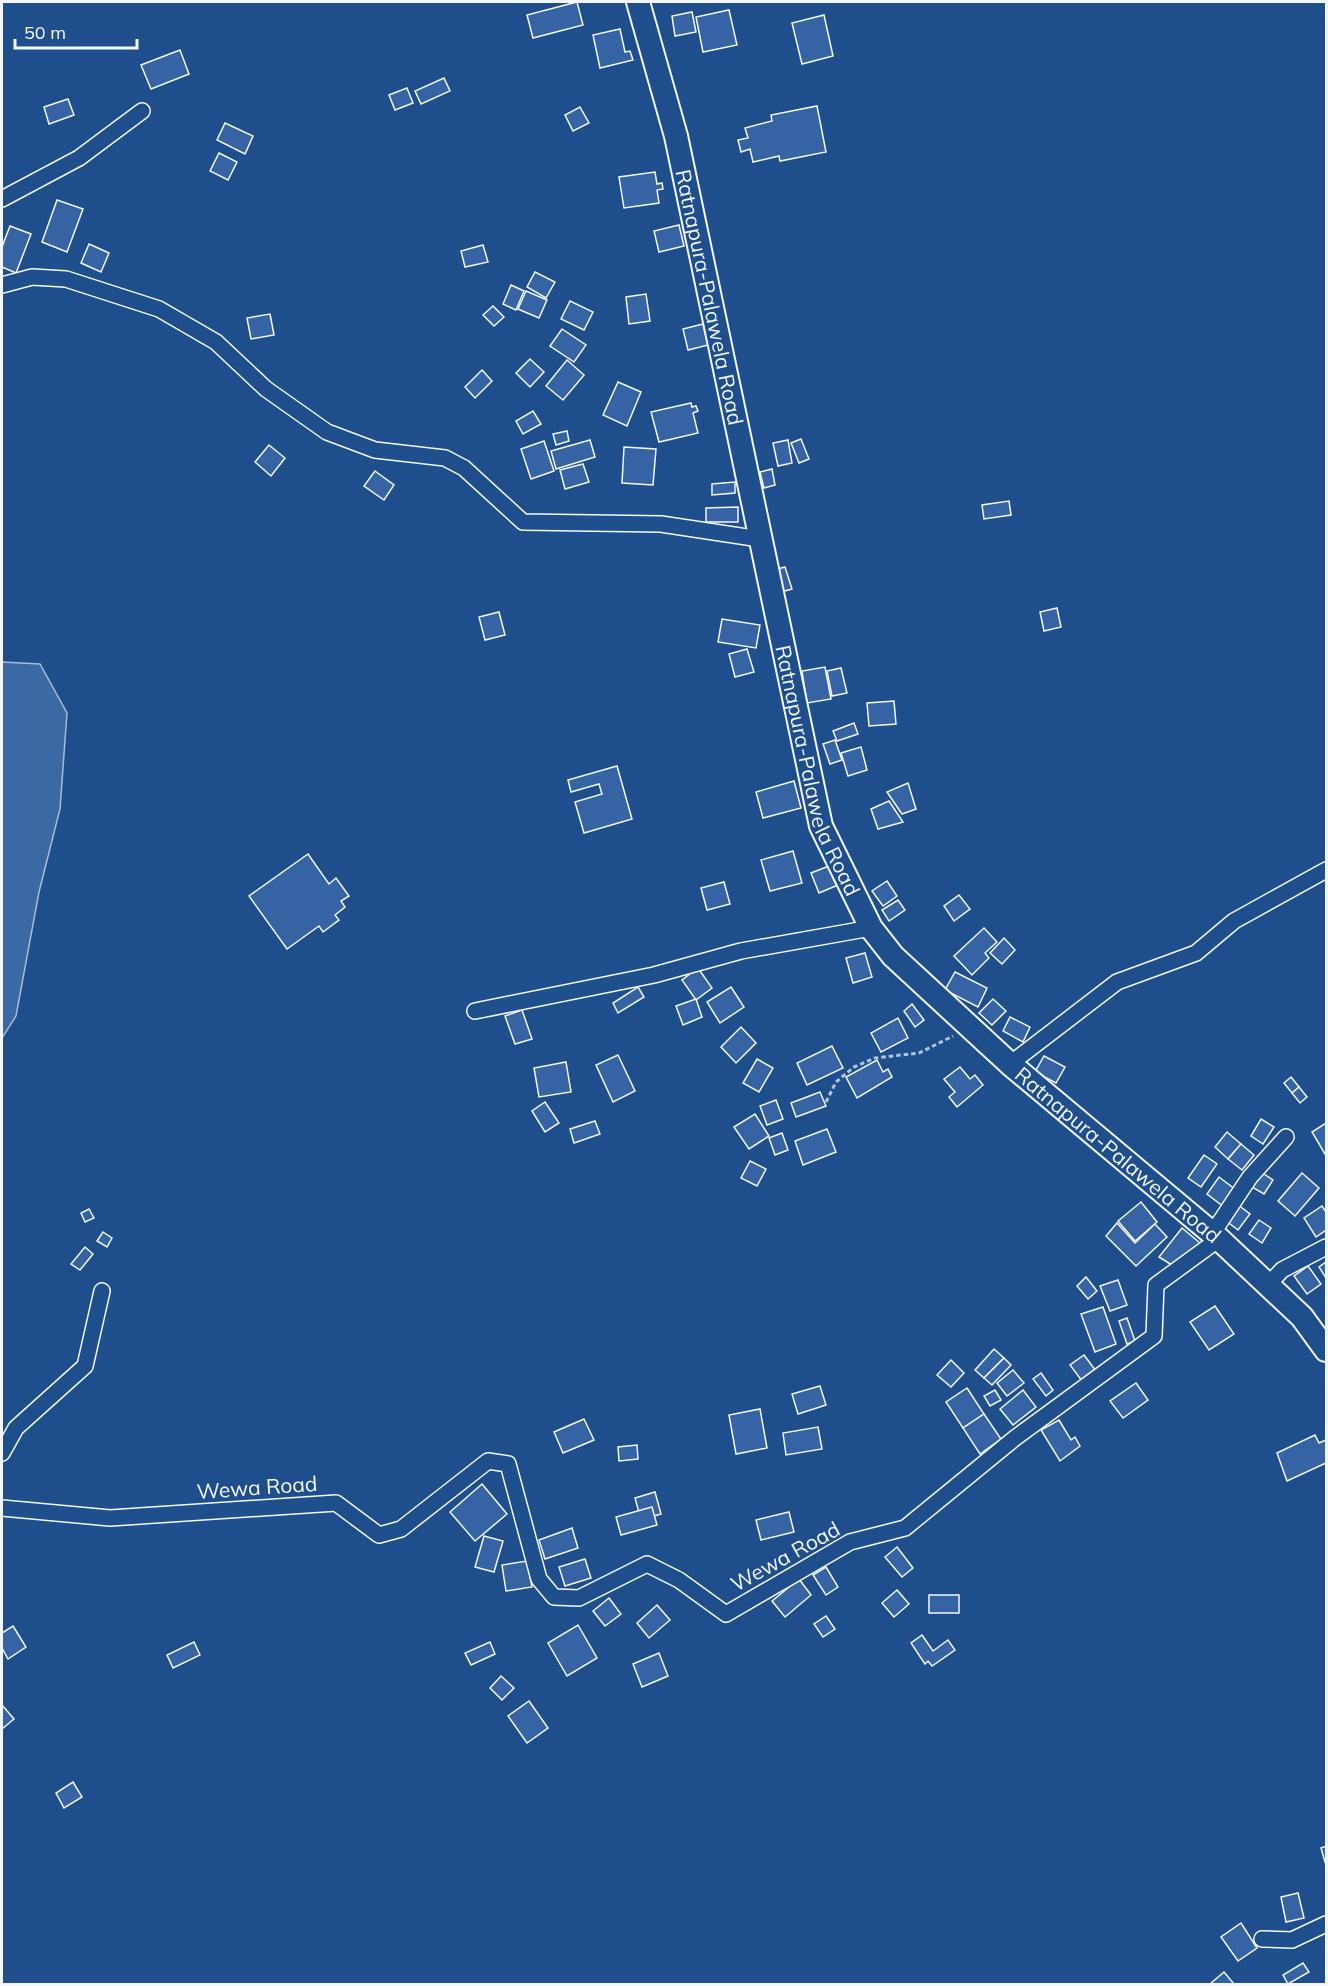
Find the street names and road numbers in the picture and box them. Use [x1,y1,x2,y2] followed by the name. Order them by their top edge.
[670,167,749,427] street label: Ratnapura-Palawela Road
[770,643,866,900] street label: Ratnapura-Palawela Road
[1010,1061,1227,1248] street label: Ratnapura-Palawela Road
[196,1470,318,1504] street label: Wewa Road
[726,1515,844,1597] street label: Wewa Road

